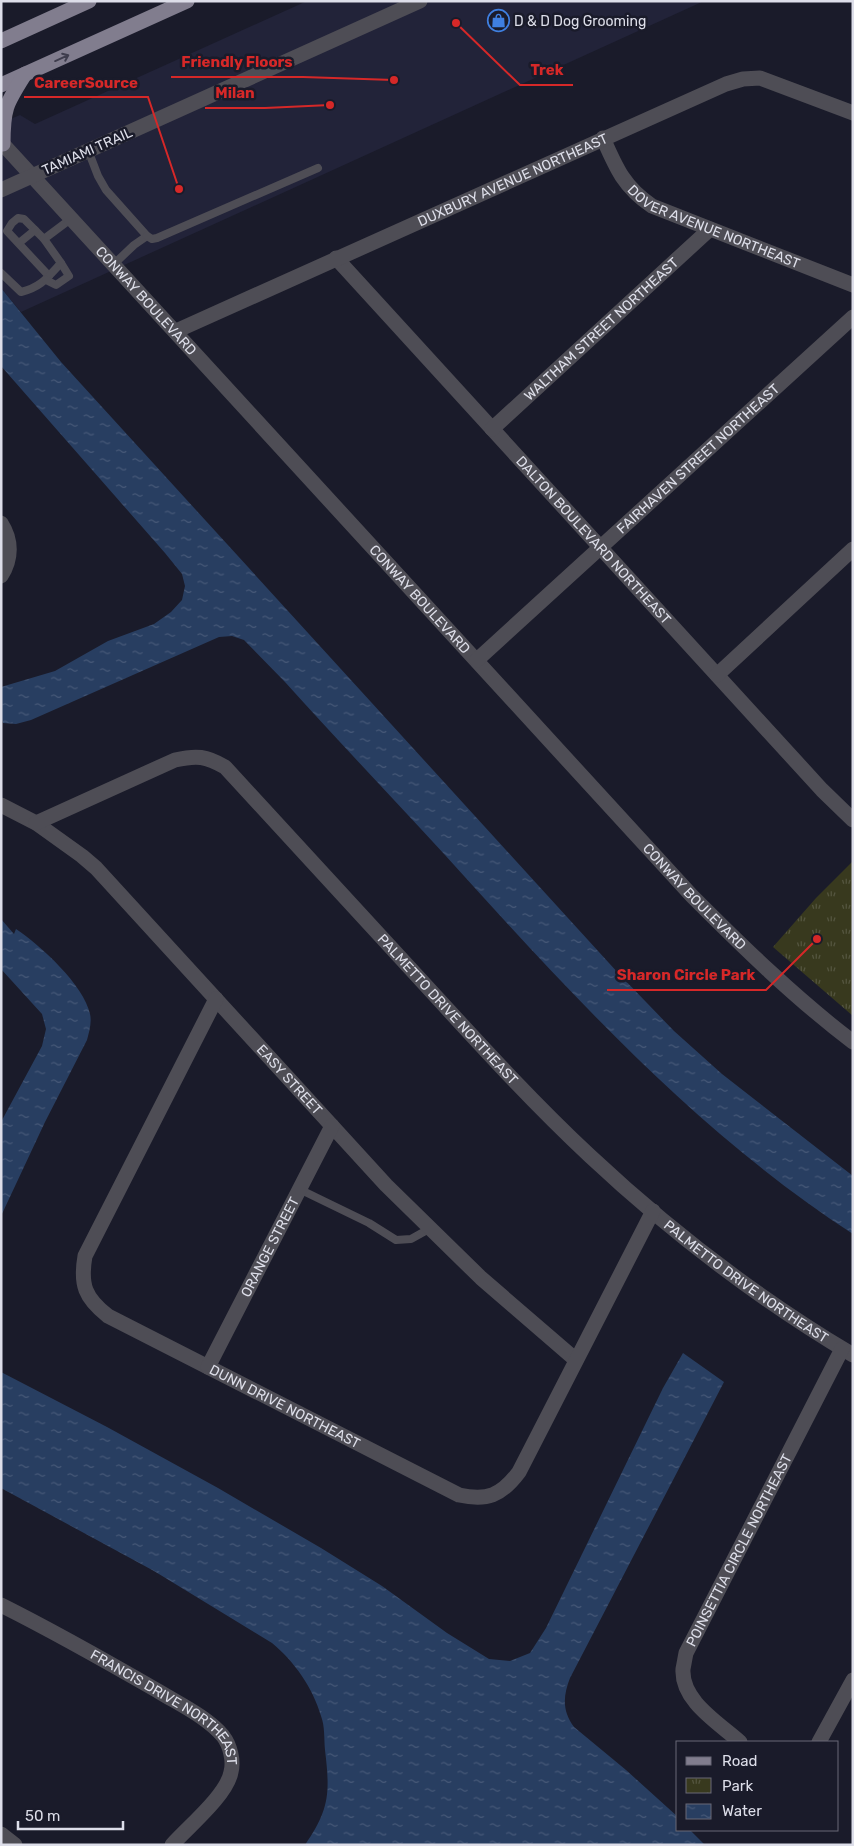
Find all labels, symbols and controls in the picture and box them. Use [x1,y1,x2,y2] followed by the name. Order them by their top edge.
[486,9,510,33] shop icon: D & D Dog Grooming
[514,13,646,30] place label: D & D Dog Grooming
[171,47,303,77] callout: Friendly Floors
[54,52,69,62] one-way arrow
[181,53,293,71] text: Friendly Floors
[520,55,573,85] callout: Trek
[530,61,564,79] text: Trek
[24,67,148,97] callout: CareerSource
[34,74,138,92] text: CareerSource
[205,78,265,108] callout: Milan
[215,84,255,102] text: Milan
[39,124,135,179] street label: TAMIAMI TRAIL
[415,130,611,230] street label: DUXBURY AVENUE NORTHEAST
[624,182,802,272] street label: DOVER AVENUE NORTHEAST
[92,243,200,359] street label: CONWAY BOULEVARD
[521,254,682,404] street label: WALTHAM STREET NORTHEAST
[613,380,783,537] street label: FAIRHAVEN STREET NORTHEAST
[512,453,674,628] street label: DALTON BOULEVARD NORTHEAST
[365,542,474,657] street label: CONWAY BOULEVARD
[639,840,750,954] street label: CONWAY BOULEVARD
[374,931,521,1088] street label: PALMETTO DRIVE NORTHEAST
[607,960,766,990] callout: Sharon Circle Park
[617,966,755,984] text: Sharon Circle Park
[253,1041,325,1118] street label: EASY STREET
[237,1194,303,1300] street label: ORANGE STREET
[660,1217,831,1347] street label: PALMETTO DRIVE NORTHEAST
[206,1361,363,1452] street label: DUNN DRIVE NORTHEAST
[683,1451,796,1649] street label: POINSETTIA CIRCLE NORTHEAST
[87,1646,240,1766] street label: FRANCIS DRIVE NORTHEAST
[676,1741,839,1831] legend
[722,1752,758,1770] text: Road
[722,1777,753,1795] text: Park
[18,1798,122,1830] scale bar
[722,1802,762,1820] text: Water
[25,1807,60,1825] text: 50 m

